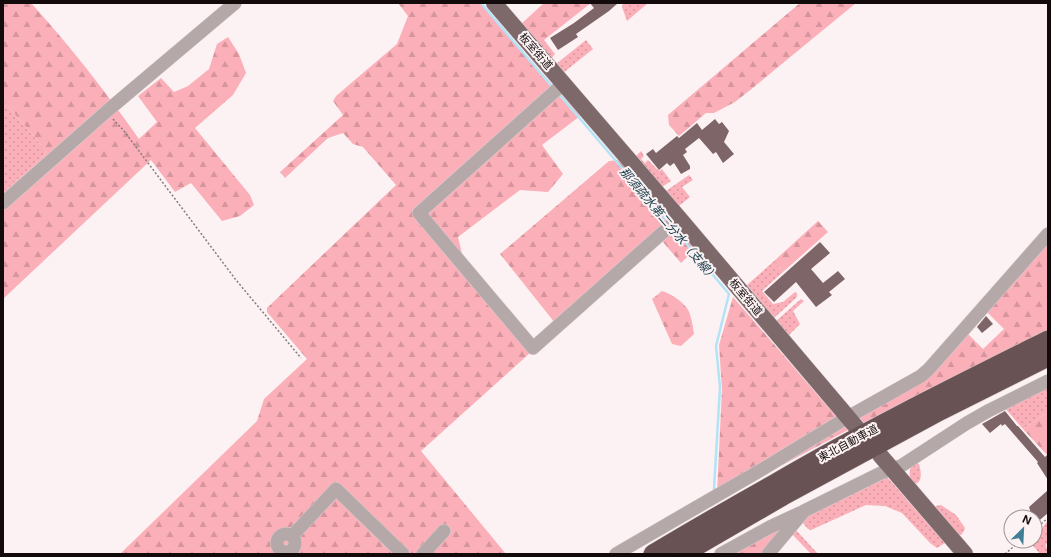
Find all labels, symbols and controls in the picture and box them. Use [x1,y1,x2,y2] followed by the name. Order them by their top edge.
[516,30,556,72] street label: 板室街道
[617,164,721,284] water label: 那須疏水第二分水（支線）
[726,276,766,318] street label: 板室街道
[816,421,880,465] street label: 東北自動車道
[1003,509,1043,549] north arrow
[1020,512,1034,528] text: N

